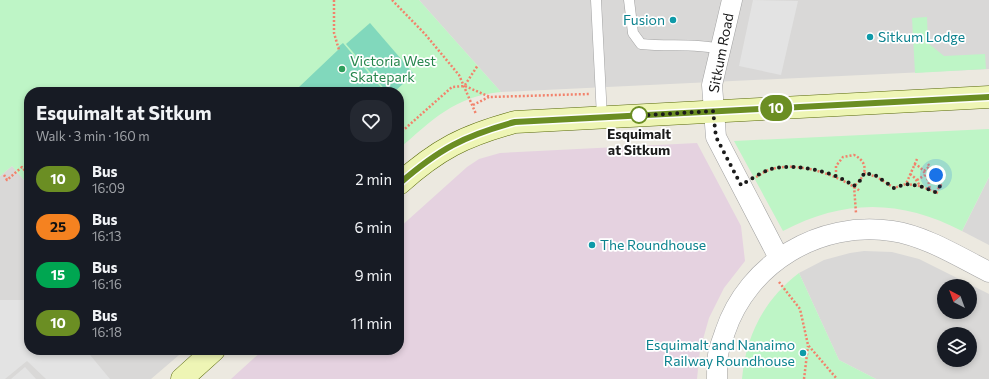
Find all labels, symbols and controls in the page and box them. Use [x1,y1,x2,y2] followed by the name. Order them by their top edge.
[623,11,665,28] place label: Fusion
[704,12,737,94] street label: Sitkum Road
[668,15,678,25] marker: Fusion
[878,28,965,45] place label: Sitkum Lodge
[865,32,875,42] marker: Sitkum Lodge
[350,52,436,85] place label: Victoria West Skatepark
[337,64,347,74] marker: Victoria West Skatepark
[758,95,794,121] line badge: 10
[768,99,784,116] text: 10
[350,100,392,142] button: heart
[36,101,212,124] text: Esquimalt at Sitkum
[630,106,648,124] marker: Esquimalt at Sitkum
[607,125,671,158] place label: Esquimalt at Sitkum
[36,128,150,144] text: Walk · 3 min · 160 m
[92,162,117,180] text: Bus
[926,165,946,185] your location
[50,170,66,187] text: 10
[355,170,392,188] text: 2 min
[92,180,125,196] text: 16:09
[92,210,117,228] text: Bus
[50,218,66,235] text: 25
[354,218,392,236] text: 6 min
[92,228,122,244] text: 16:13
[600,236,706,253] place label: The Roundhouse
[587,240,597,250] marker: The Roundhouse
[92,258,117,276] text: Bus
[51,266,65,283] text: 15
[354,266,392,284] text: 9 min
[92,276,122,292] text: 16:16
[937,279,977,319] north arrow
[937,279,977,367] map controls
[92,306,117,324] text: Bus
[50,314,66,331] text: 10
[351,314,392,332] text: 11 min
[92,324,122,340] text: 16:18
[937,327,977,367] button: layers
[646,336,795,369] place label: Esquimalt and Nanaimo Railway Roundhouse
[798,348,808,358] marker: Esquimalt and Nanaimo Railway Roundhouse

